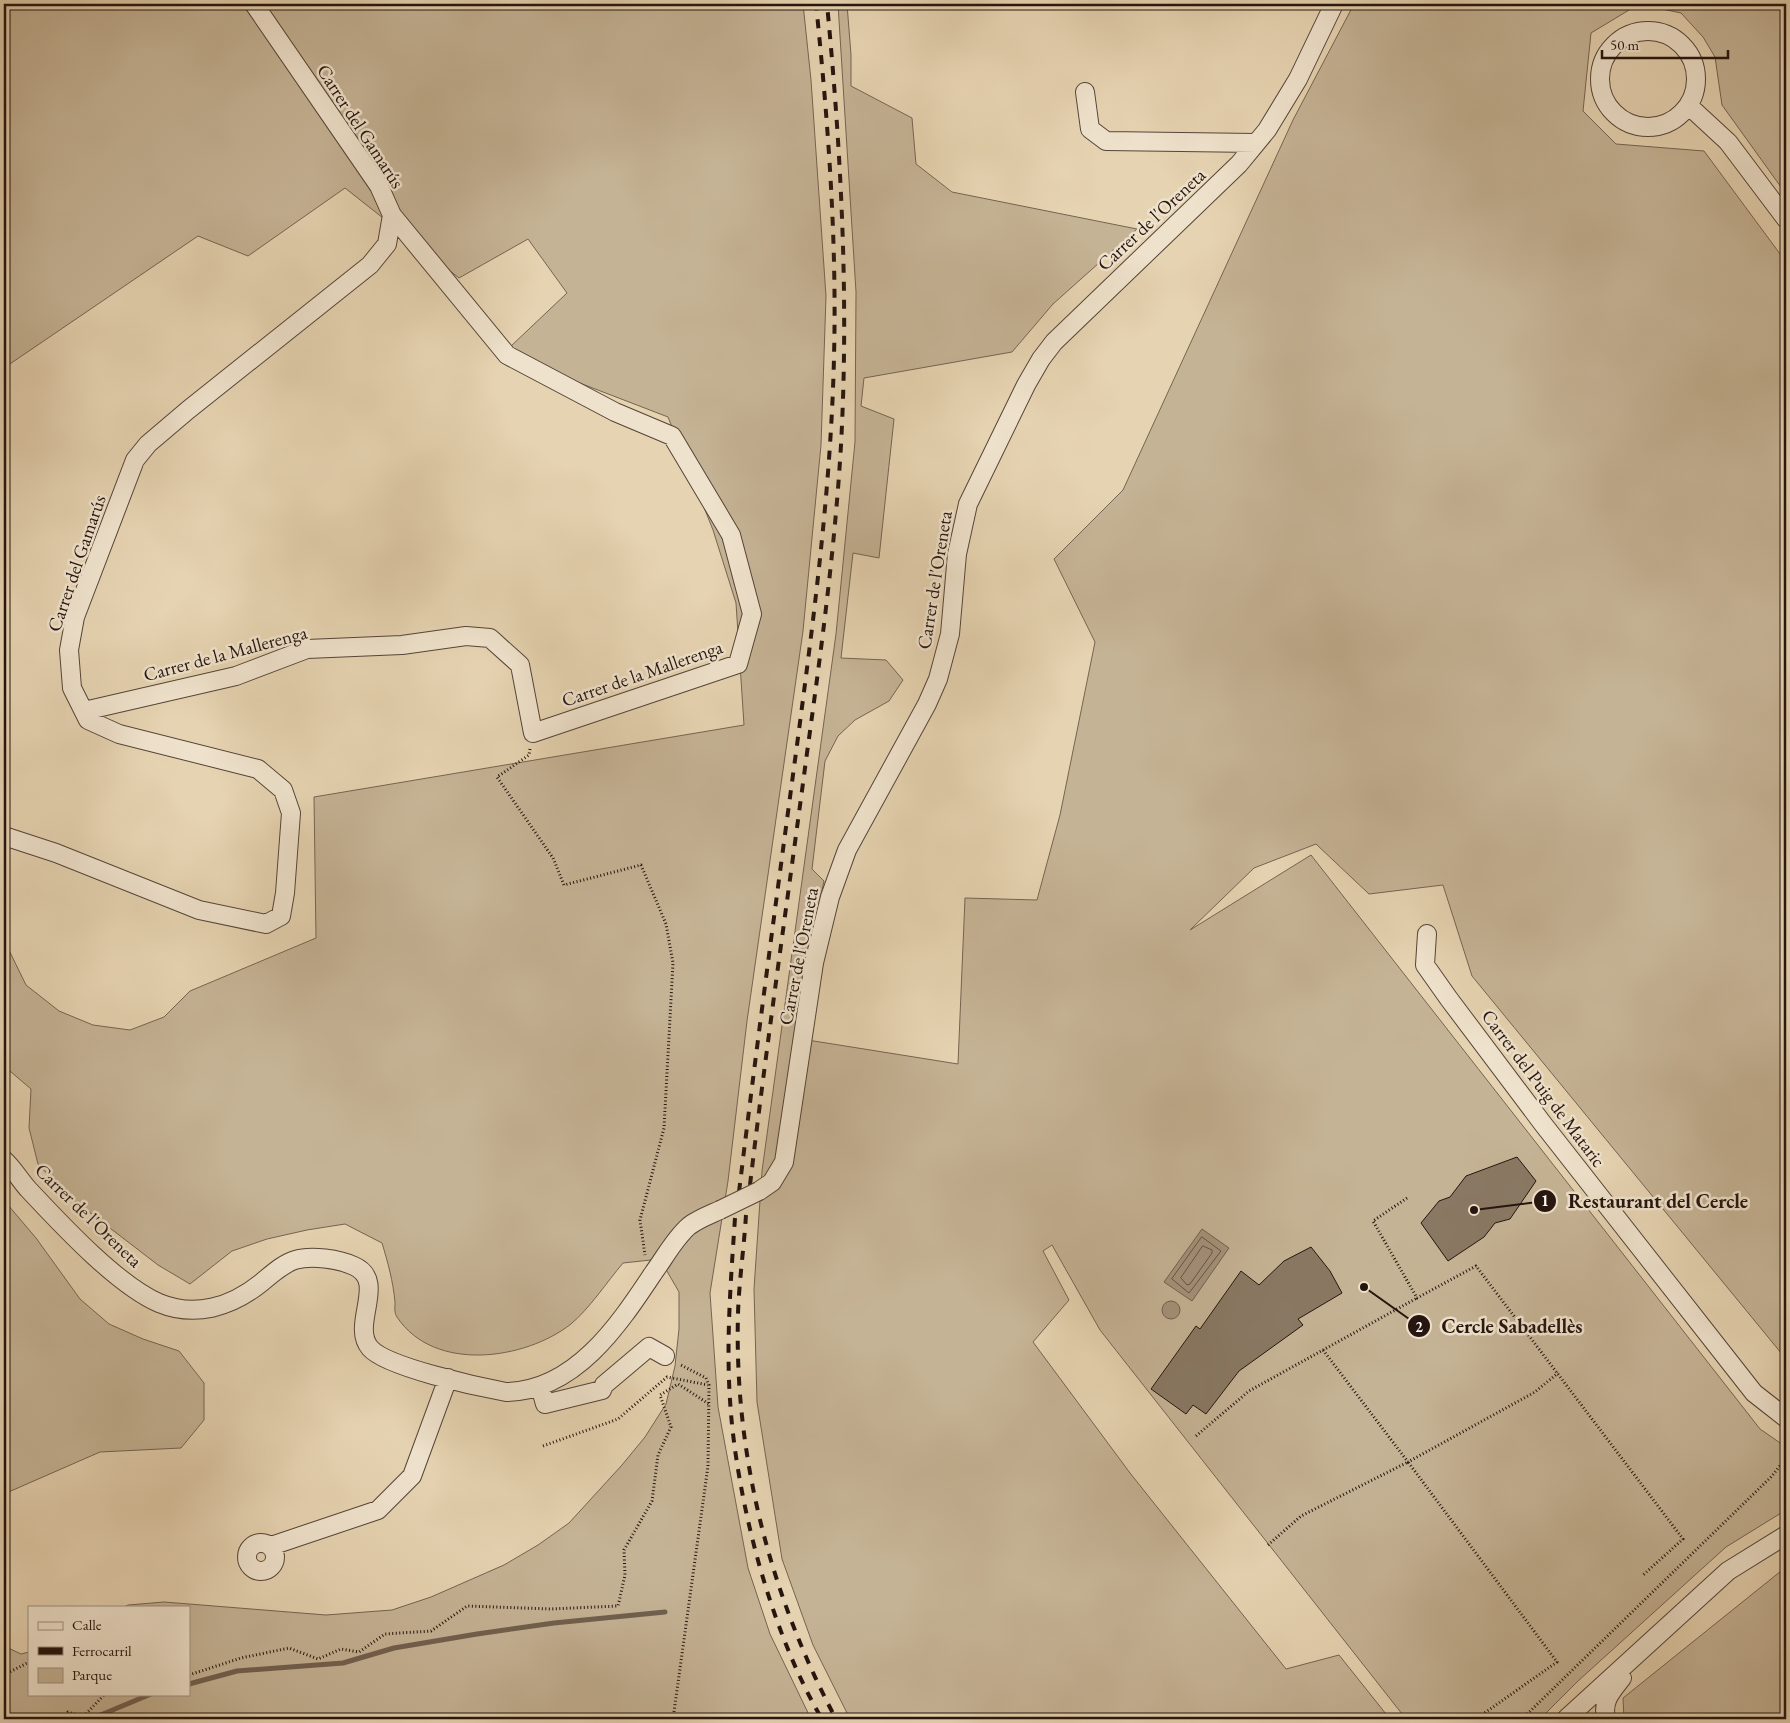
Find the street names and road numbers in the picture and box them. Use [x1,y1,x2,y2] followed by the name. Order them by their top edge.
[311,59,410,193] street label: Carrer del Gamarús
[1092,162,1211,276] street label: Carrer de l'Oreneta
[41,491,112,635] street label: Carrer del Gamarús
[911,509,958,651] street label: Carrer de l'Oreneta
[140,619,310,687] street label: Carrer de la Mallerenga
[558,634,726,713] street label: Carrer de la Mallerenga
[773,885,824,1027] street label: Carrer de l'Oreneta
[1476,1004,1611,1172] street label: Carrer del Puig de Mataric
[30,1158,148,1273] street label: Carrer de l'Oreneta

